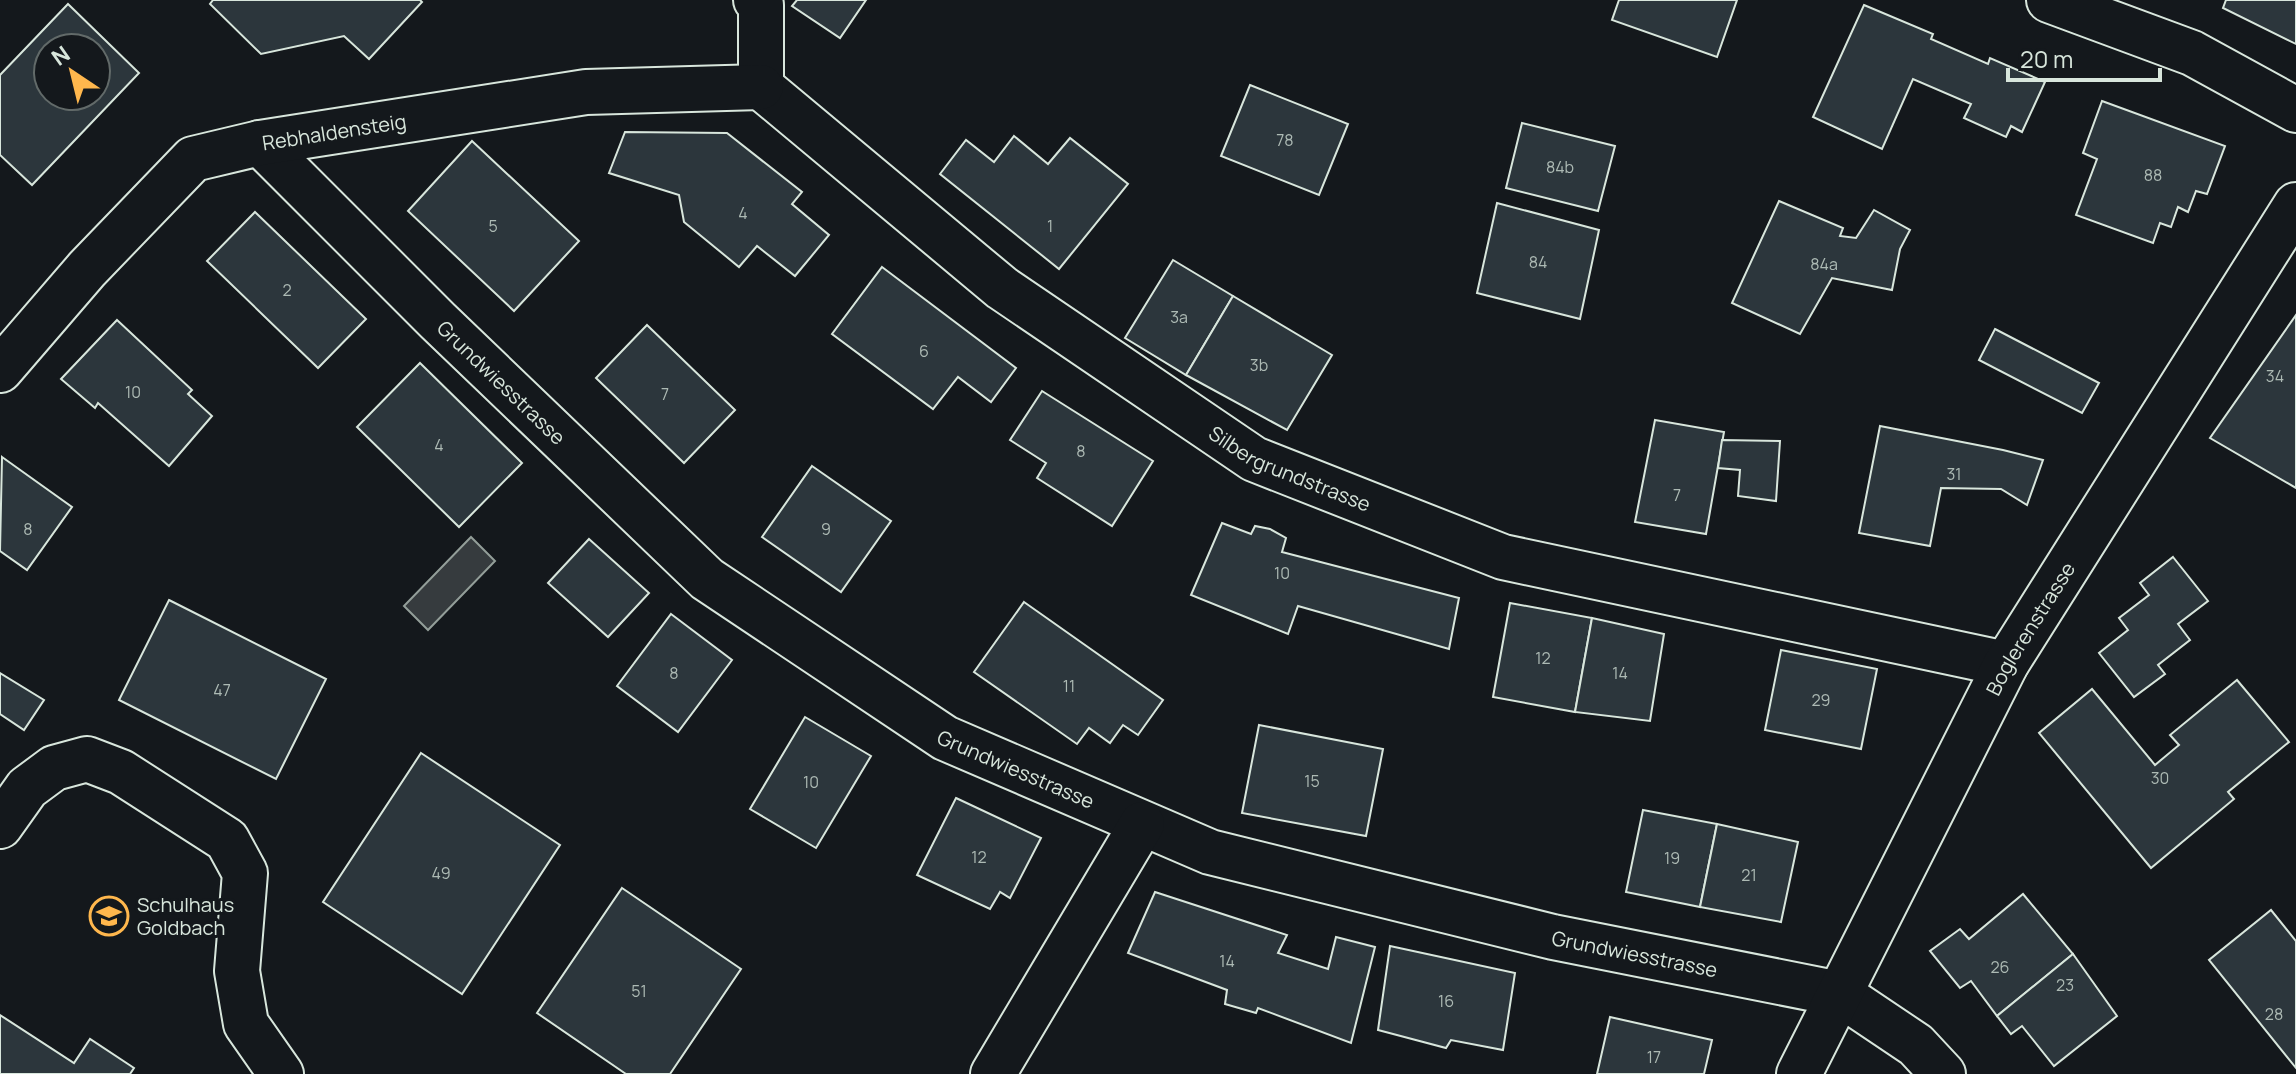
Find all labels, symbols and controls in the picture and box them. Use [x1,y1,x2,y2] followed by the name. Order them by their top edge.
[32,32,112,112] north arrow
[2008,32,2160,82] scale bar
[45,39,76,72] text: N
[2020,42,2073,75] text: 20 m
[260,107,408,156] street label: Rebhaldensteig
[1276,129,1294,151] house number: 78
[1546,156,1574,178] house number: 84b
[2144,164,2162,186] house number: 88
[738,202,748,224] house number: 4
[488,215,498,237] house number: 5
[1047,215,1053,237] house number: 1
[1529,251,1547,273] house number: 84
[1810,253,1838,275] house number: 84a
[282,279,292,301] house number: 2
[1170,306,1188,328] house number: 3a
[432,314,572,450] street label: Grundwiesstrasse
[919,340,929,362] house number: 6
[1250,354,1268,376] house number: 3b
[2266,365,2284,387] house number: 34
[125,381,141,403] house number: 10
[661,383,669,405] house number: 7
[1204,419,1375,517] street label: Silbergrundstrasse
[434,434,444,456] house number: 4
[1076,440,1086,462] house number: 8
[1946,463,1962,485] house number: 31
[1673,484,1681,506] house number: 7
[23,518,33,540] house number: 8
[821,518,831,540] house number: 9
[1979,557,2081,700] street label: Boglerenstrasse
[1274,562,1290,584] house number: 10
[1535,647,1551,669] house number: 12
[669,662,679,684] house number: 8
[1612,662,1628,684] house number: 14
[1063,675,1075,697] house number: 11
[213,679,231,701] house number: 47
[1811,689,1831,711] house number: 29
[933,723,1099,814] street label: Grundwiesstrasse
[2151,767,2169,789] house number: 30
[1304,770,1320,792] house number: 15
[803,771,819,793] house number: 10
[971,846,987,868] house number: 12
[1664,847,1680,869] house number: 19
[431,862,451,884] house number: 49
[1741,864,1757,886] house number: 21
[137,891,234,941] place label: Schulhaus Goldbach
[88,895,130,937] school or university icon: Schulhaus Goldbach
[1550,924,1720,983] street label: Grundwiesstrasse
[1219,950,1235,972] house number: 14
[1990,956,2010,978] house number: 26
[2056,974,2074,996] house number: 23
[631,980,647,1002] house number: 51
[1438,990,1454,1012] house number: 16
[2265,1003,2283,1025] house number: 28
[1647,1046,1661,1068] house number: 17

